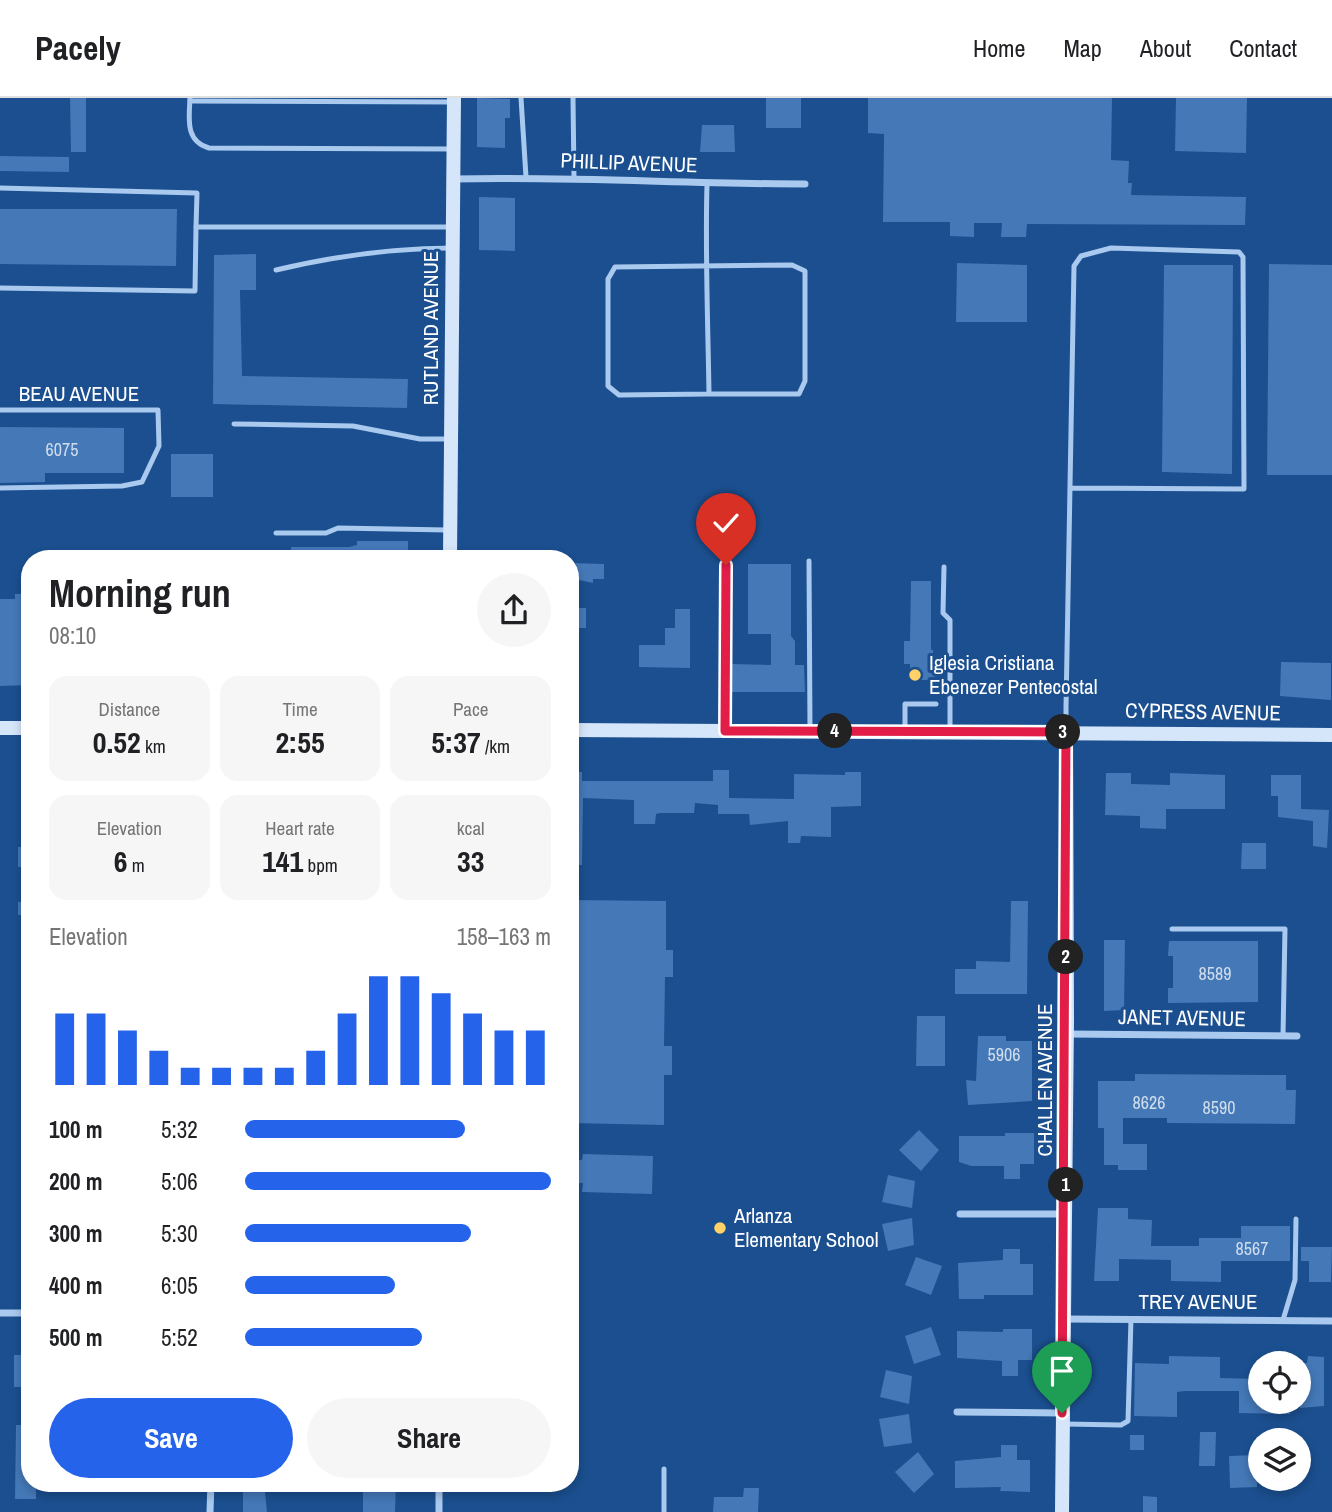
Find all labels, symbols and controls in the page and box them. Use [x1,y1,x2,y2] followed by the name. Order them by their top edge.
[35,26,121,70] text: Pacely
[973,32,1025,64] text: Home
[1063,32,1102,64] text: Map
[1140,32,1191,64] text: About
[1229,32,1297,64] text: Contact
[560,146,698,179] street label: PHILLIP AVENUE
[416,251,445,405] street label: RUTLAND AVENUE
[19,379,139,408] street label: BEAU AVENUE
[46,437,78,462] house number: 6075
[696,493,756,565] pin
[707,504,745,542] icon: check
[49,568,231,619] text: Morning run
[477,573,551,647] button: share
[49,620,96,651] text: 08:10
[929,648,1097,701] place label: Iglesia Cristiana Ebenezer Pentecostal
[907,667,923,683] marker: Iglesia Cristiana Ebenezer Pentecostal
[99,696,160,722] text: Distance
[282,696,318,722] text: Time
[453,696,488,722] text: Pace
[1125,696,1281,727] street label: CYPRESS AVENUE
[818,714,852,748] pin: 4
[1046,714,1080,750] pin: 3
[830,717,839,743] text: 4
[1058,718,1067,744] text: 3
[93,722,141,762] text: 0.52
[275,722,325,762] text: 2:55
[431,722,481,762] text: 5:37
[141,733,166,759] text: km
[481,733,510,759] text: /km
[97,815,162,841] text: Elevation
[265,815,335,841] text: Heart rate
[457,815,485,841] text: kcal
[114,841,128,881] text: 6
[262,841,303,881] text: 141
[457,841,484,881] text: 33
[128,852,145,878] text: m
[303,852,338,878] text: bpm
[49,921,128,952] text: Elevation
[457,921,551,952] text: 158–163 m
[1048,940,1084,974] pin: 2
[1061,943,1070,969] text: 2
[1199,961,1231,986] house number: 8589
[1118,1002,1246,1033] street label: JANET AVENUE
[1030,1004,1059,1156] street label: CHALLEN AVENUE
[988,1042,1020,1067] house number: 5906
[1133,1090,1165,1115] house number: 8626
[1203,1095,1235,1120] house number: 8590
[49,1114,102,1145] text: 100 m
[161,1114,198,1145] text: 5:32
[49,1166,102,1197] text: 200 m
[161,1166,198,1197] text: 5:06
[1048,1168,1084,1202] pin: 1
[1061,1171,1070,1197] text: 1
[733,1201,879,1254] place label: Arlanza Elementary School
[49,1218,102,1249] text: 300 m
[161,1218,198,1249] text: 5:30
[712,1220,728,1236] marker: Arlanza Elementary School
[1236,1236,1268,1261] house number: 8567
[49,1270,102,1301] text: 400 m
[161,1270,198,1301] text: 6:05
[1138,1287,1258,1316] street label: TREY AVENUE
[49,1322,102,1353] text: 500 m
[161,1322,198,1353] text: 5:52
[1032,1341,1092,1413] pin
[1248,1351,1311,1491] map controls
[1248,1351,1311,1414] button: locate
[1043,1352,1081,1390] icon: arrive
[49,1398,293,1478] button: Save
[307,1398,551,1478] button: Share
[1248,1428,1311,1491] button: layers

